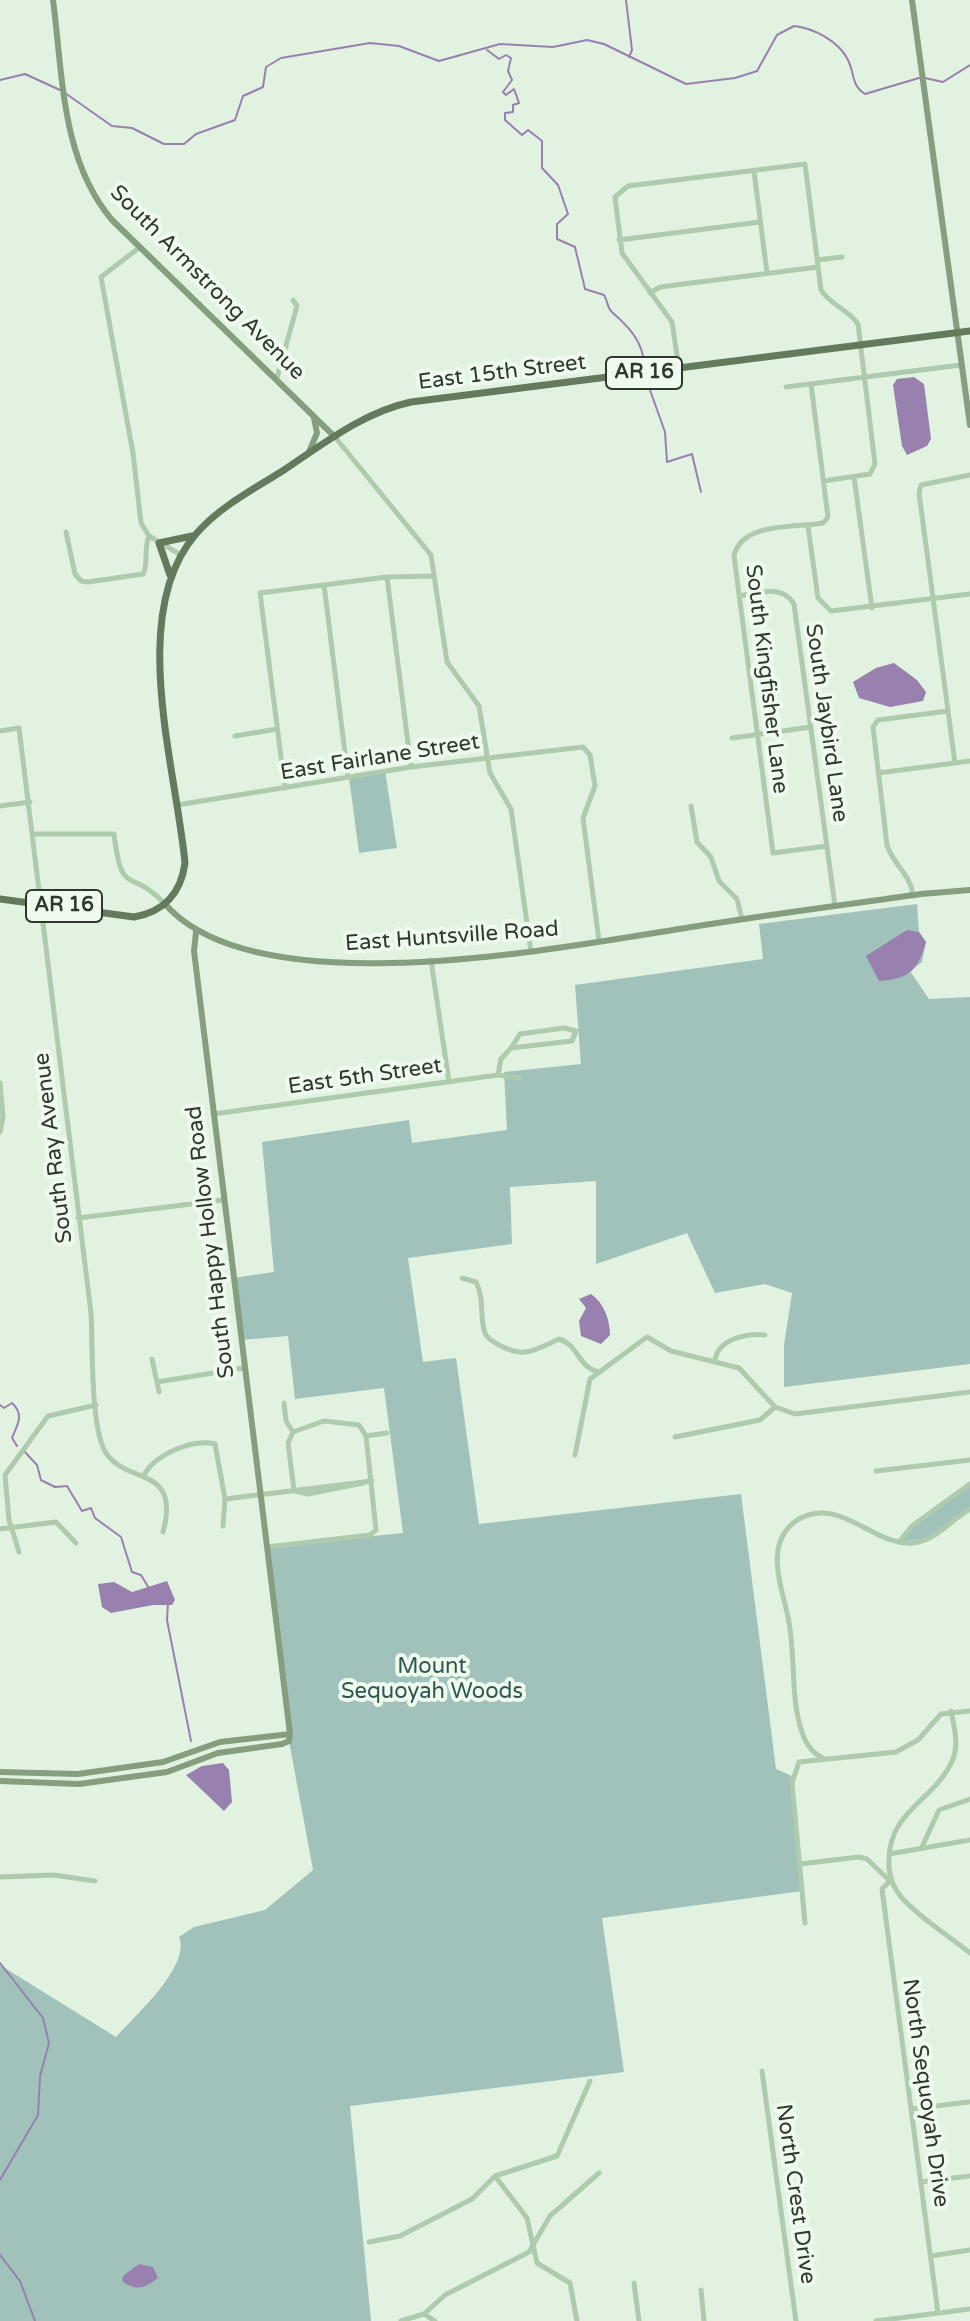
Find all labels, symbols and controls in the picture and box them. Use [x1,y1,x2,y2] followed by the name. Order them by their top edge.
[104,180,310,386] street label: South Armstrong Avenue
[417,350,587,396] street label: East 15th Street
[606,357,682,389] road number: AR 16
[739,563,793,795] street label: South Kingfisher Lane
[799,622,853,824] street label: South Jaybird Lane
[279,729,481,787] street label: East Fairlane Street
[26,890,102,922] road number: AR 16
[344,916,560,958] street label: East Huntsville Road
[29,1051,79,1245] street label: South Ray Avenue
[286,1053,444,1101] street label: East 5th Street
[181,1104,241,1380] street label: South Happy Hollow Road
[341,1654,523,1706] park label: Mount Sequoyah Woods
[896,1977,954,2209] street label: North Sequoyah Drive
[769,2102,821,2286] street label: North Crest Drive

